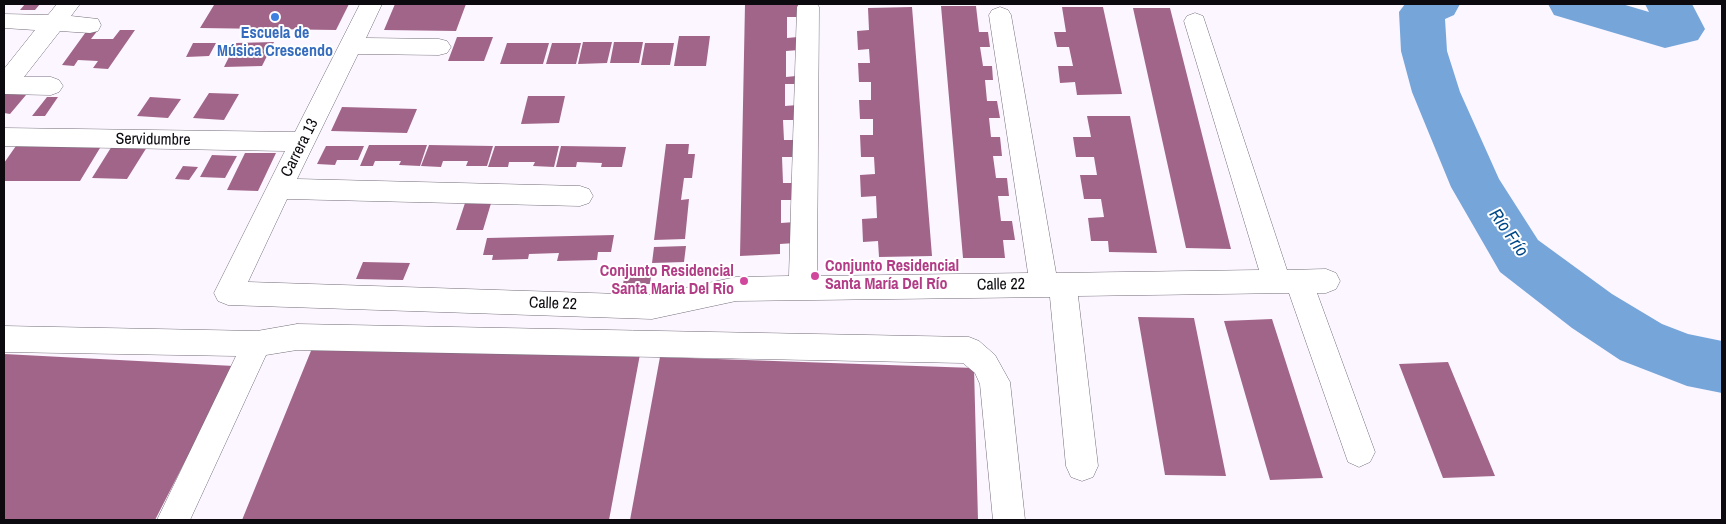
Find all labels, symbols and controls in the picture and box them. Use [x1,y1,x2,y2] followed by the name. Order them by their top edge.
[269,11,281,23] marker: Escuela de Música Crescendo
[217,24,333,62] place label: Escuela de Música Crescendo
[277,116,323,180] street label: Carrera 13
[115,130,191,150] street label: Servidumbre
[1484,205,1532,261] water label: Río Frío
[825,257,959,295] place label: Conjunto Residencial Santa María Del Río
[600,262,734,300] place label: Conjunto Residencial Santa Maria Del Rio
[809,270,821,282] marker: Conjunto Residencial Santa María Del Río
[738,275,750,287] marker: Conjunto Residencial Santa Maria Del Rio
[977,275,1025,295] street label: Calle 22
[529,294,577,314] street label: Calle 22

